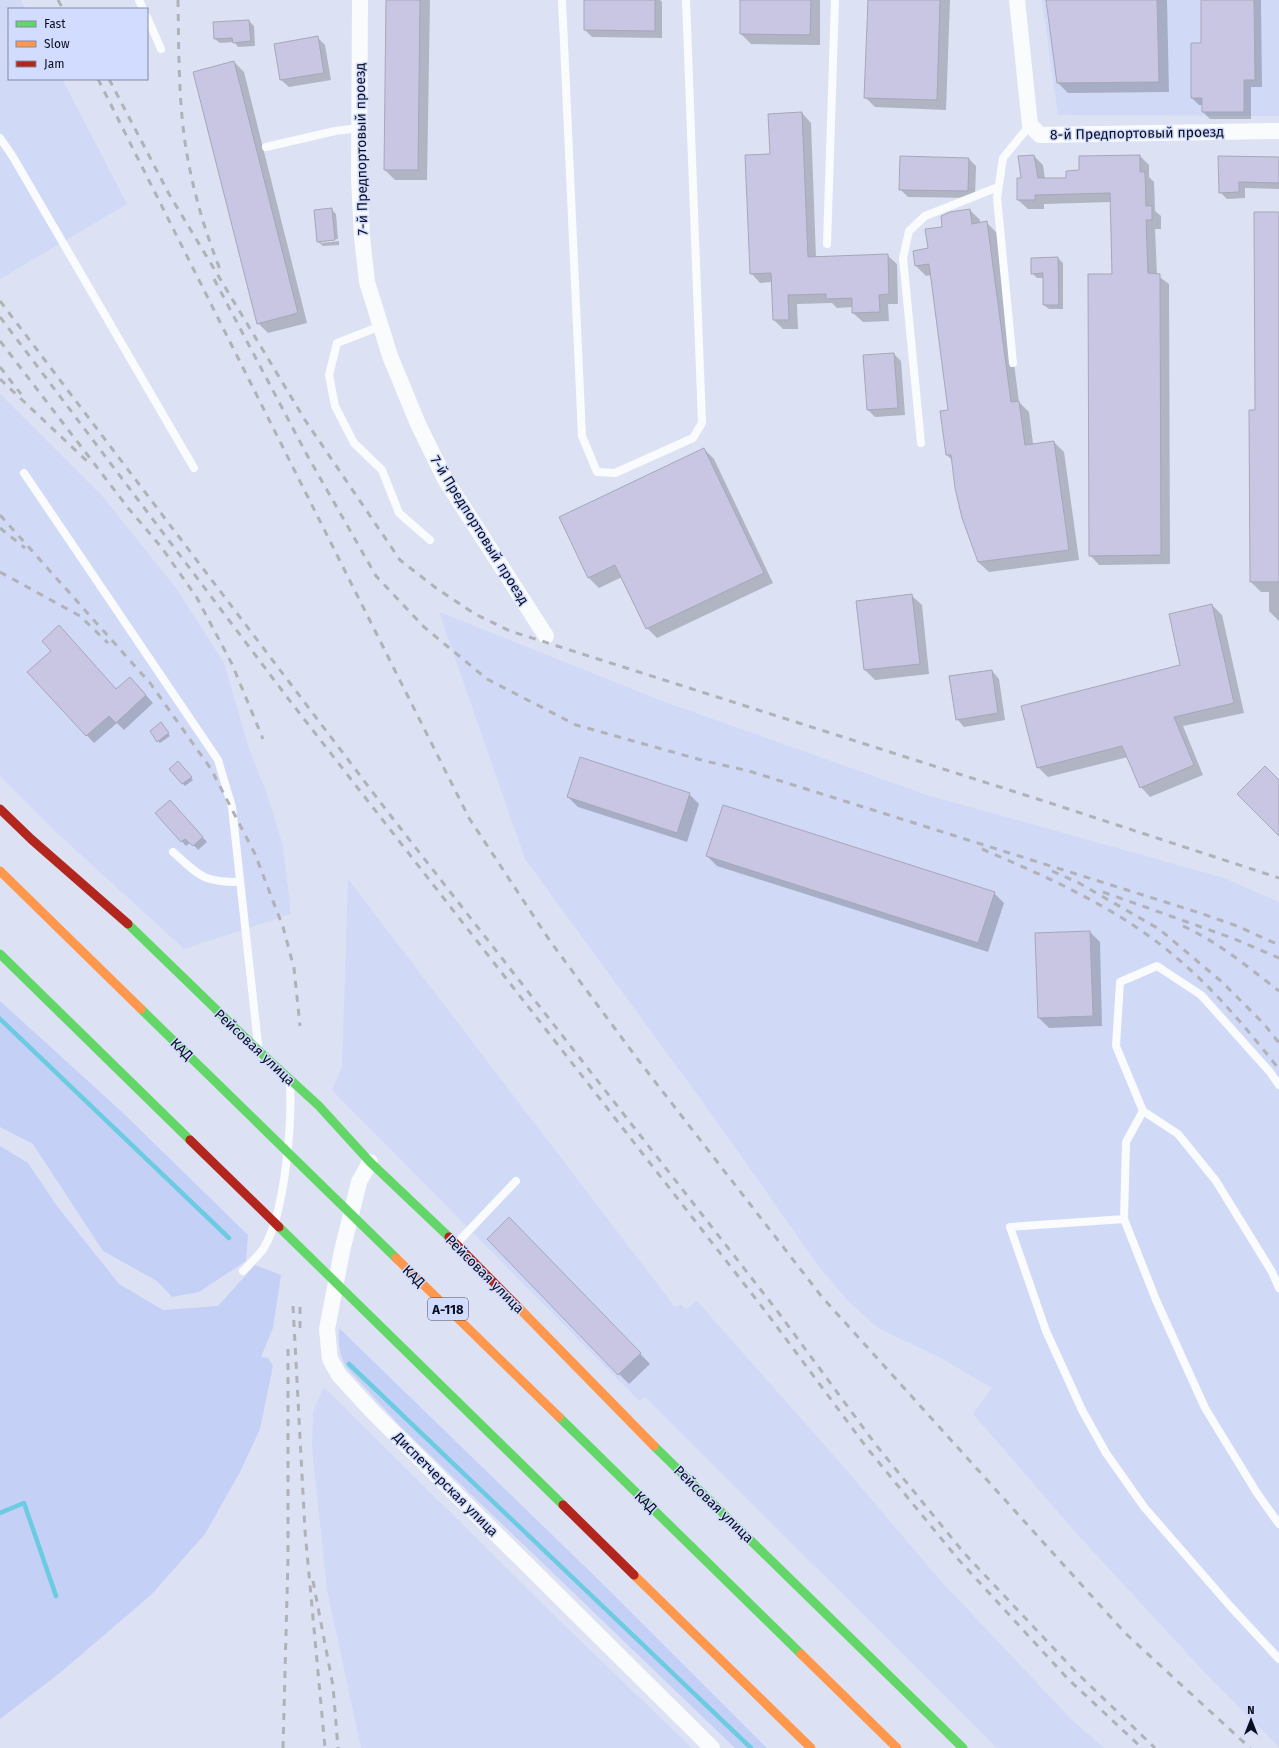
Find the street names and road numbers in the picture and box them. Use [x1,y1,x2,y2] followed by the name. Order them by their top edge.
[351,62,372,235] street label: 7-й Предпортовый проезд
[1050,123,1224,144] street label: 8-й Предпортовый проезд
[427,453,533,608] street label: 7-й Предпортовый проезд
[211,1006,299,1089] street label: Рейсовая улица
[167,1035,196,1064] street label: КАД
[442,1232,527,1317] street label: Рейсовая улица
[399,1262,428,1291] street label: КАД
[428,1298,468,1320] road number: А-118
[389,1428,501,1540] street label: Диспетчерская улица
[670,1462,757,1547] street label: Рейсовая улица
[631,1488,660,1517] street label: КАД

